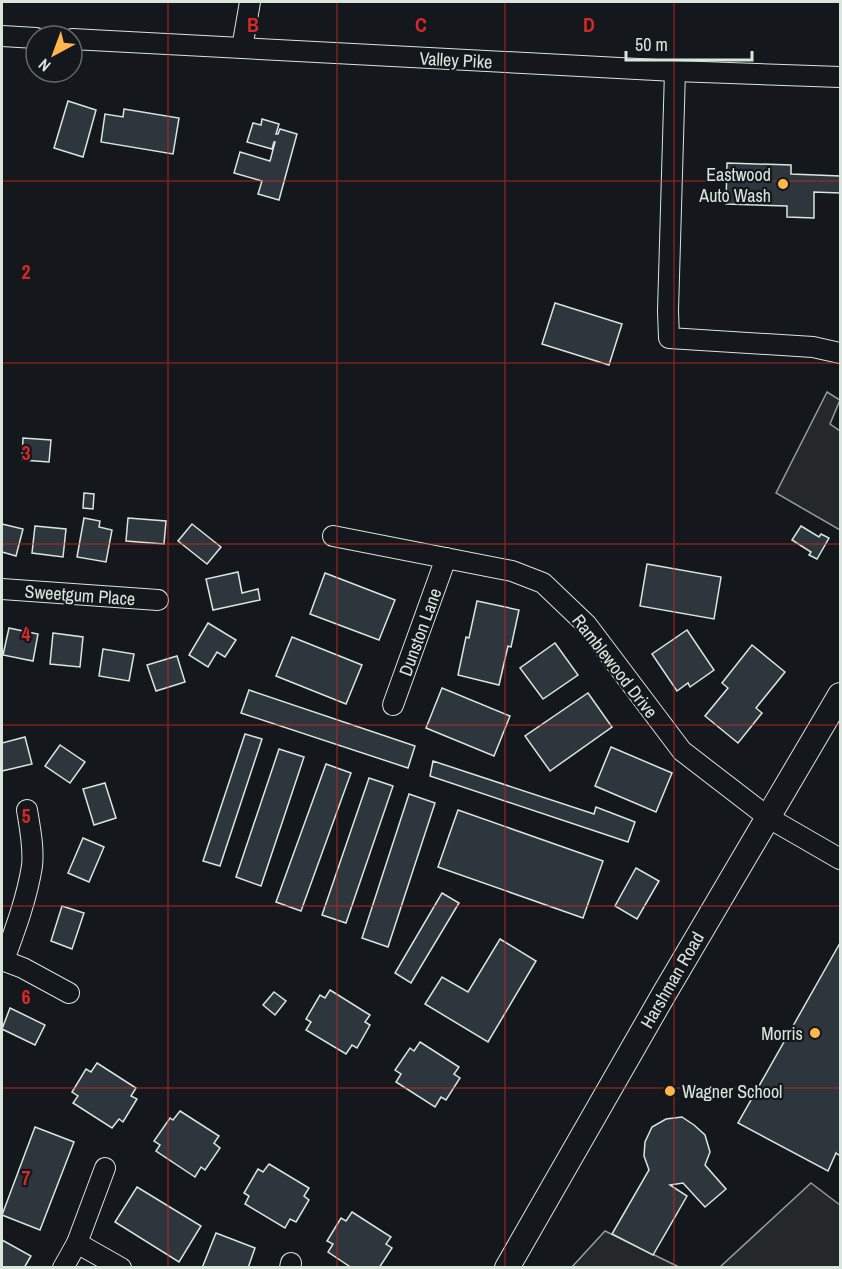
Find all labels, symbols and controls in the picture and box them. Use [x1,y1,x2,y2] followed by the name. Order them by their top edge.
[247,11,259,38] text: B
[415,11,427,38] text: C
[583,11,595,38] text: D
[24,24,84,84] north arrow
[626,24,752,62] scale bar
[635,32,668,57] text: 50 m
[419,46,493,74] street label: Valley Pike
[33,54,55,77] text: N
[698,162,771,208] place label: Eastwood Auto Wash
[776,177,790,191] marker: Eastwood Auto Wash
[21,258,31,285] text: 2
[21,439,31,466] text: 3
[24,579,136,611] street label: Sweetgum Place
[393,585,447,679] street label: Dunston Lane
[567,609,663,723] street label: Ramblewood Drive
[21,620,31,647] text: 4
[21,802,31,829] text: 5
[634,927,710,1033] street label: Harshman Road
[21,983,31,1010] text: 6
[761,1021,803,1046] place label: Morris
[808,1026,822,1040] marker: Morris
[682,1079,782,1104] place label: Wagner School
[663,1084,677,1098] marker: Wagner School
[21,1164,31,1191] text: 7

